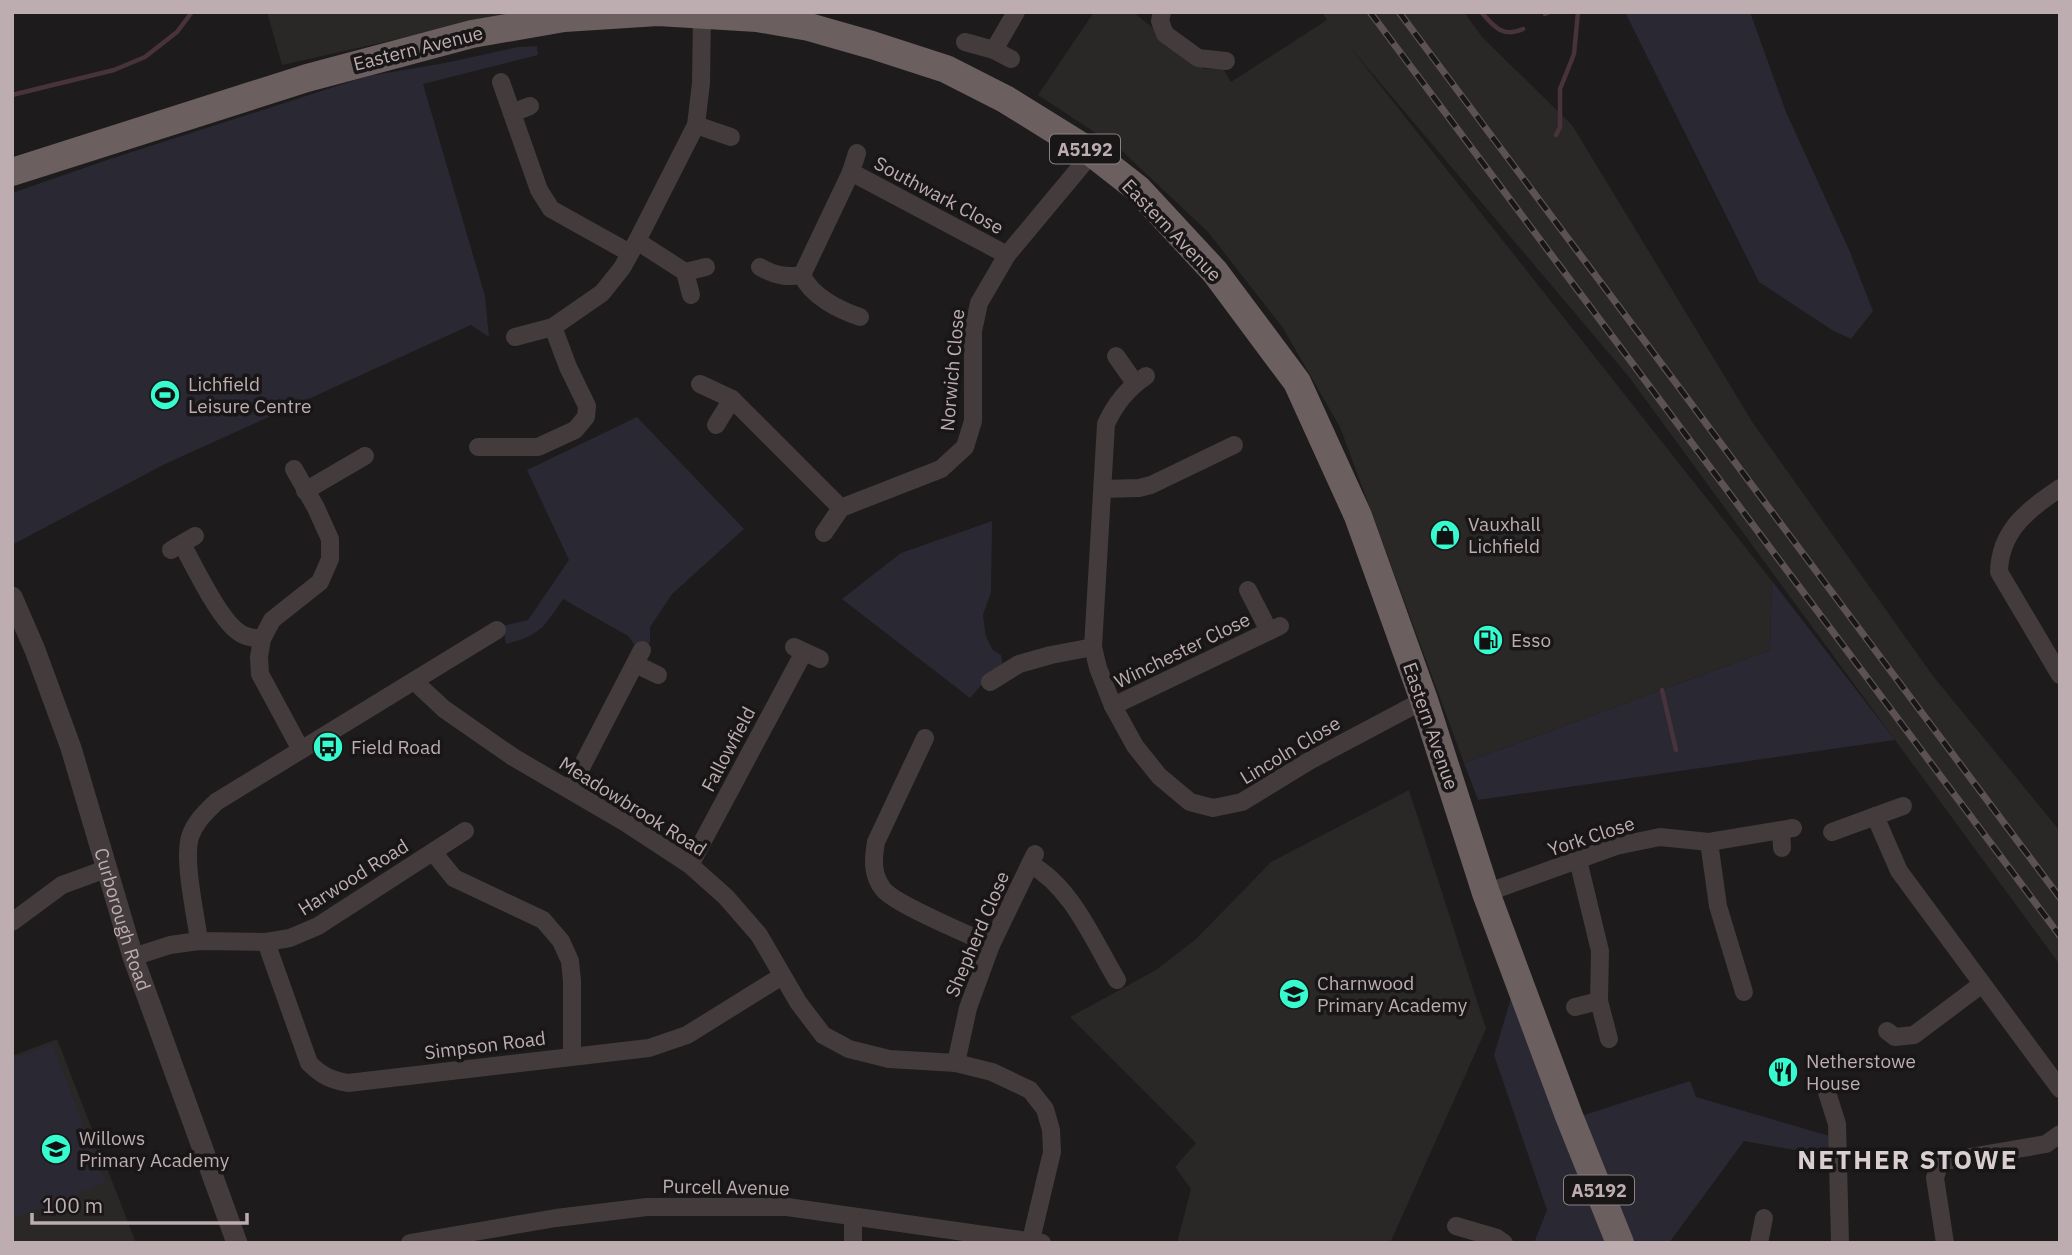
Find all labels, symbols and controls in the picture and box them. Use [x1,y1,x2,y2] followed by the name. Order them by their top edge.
[351,20,485,76] street label: Eastern Avenue
[1050,134,1120,164] road number: A5192
[870,151,1008,239] street label: Southwark Close
[1117,174,1227,286] street label: Eastern Avenue
[935,308,969,432] street label: Norwich Close
[188,372,311,418] place label: Lichfield Leisure Centre
[148,378,182,412] sports icon: Lichfield Leisure Centre
[1468,512,1541,558] place label: Vauxhall Lichfield
[1428,518,1462,552] shop icon: Vauxhall Lichfield
[1110,607,1254,693] street label: Winchester Close
[1471,623,1505,657] fuel station icon: Esso
[1511,628,1551,652] place label: Esso
[1398,659,1464,793] street label: Eastern Avenue
[696,702,760,796] street label: Fallowfield
[1235,711,1345,789] street label: Lincoln Close
[311,730,345,764] bus stop icon: Field Road
[351,735,441,759] place label: Field Road
[555,751,711,861] street label: Meadowbrook Road
[1545,811,1637,861] street label: York Close
[293,834,413,920] street label: Harwood Road
[89,845,156,994] street label: Curborough Road
[940,868,1014,1000] street label: Shepherd Close
[1317,971,1468,1017] place label: Charnwood Primary Academy
[1277,977,1311,1011] school or university icon: Charnwood Primary Academy
[423,1026,547,1064] street label: Simpson Road
[1806,1049,1916,1095] place label: Netherstowe House
[1766,1055,1800,1089] restaurant icon: Netherstowe House
[79,1126,230,1172] place label: Willows Primary Academy
[39,1132,73,1166] school or university icon: Willows Primary Academy
[1797,1142,2019,1176] district label: NETHER STOWE
[662,1174,790,1200] street label: Purcell Avenue
[1564,1176,1634,1204] road number: A5192
[32,1182,247,1226] scale bar
[42,1191,103,1219] text: 100 m

